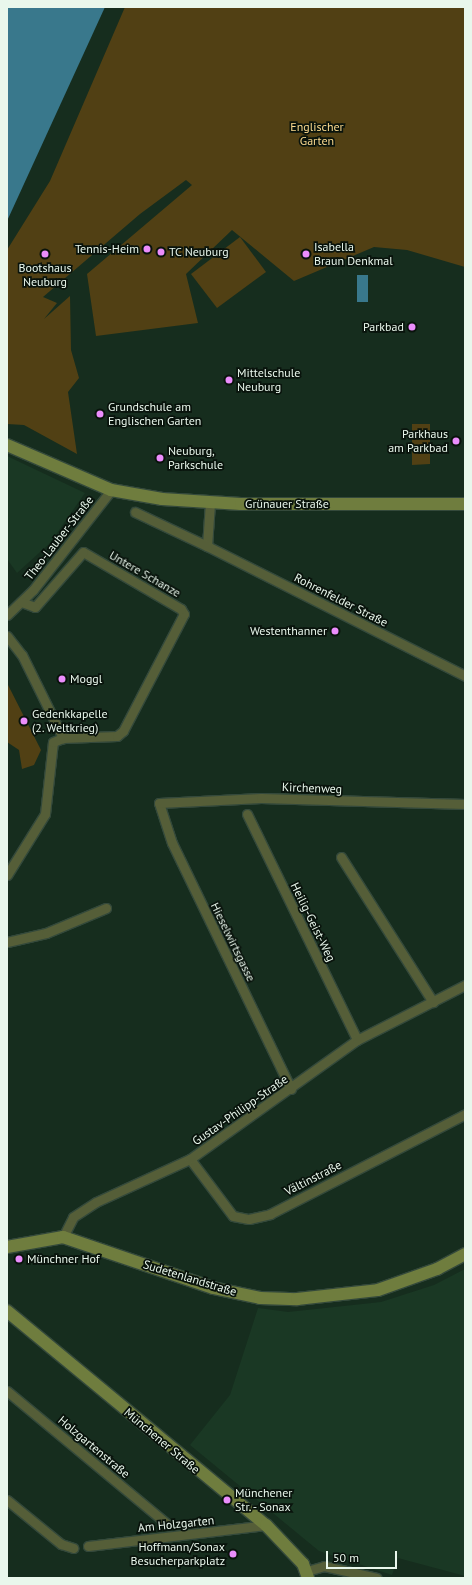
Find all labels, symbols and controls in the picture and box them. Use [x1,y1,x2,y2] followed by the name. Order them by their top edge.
[290,120,344,148] park label: Englischer Garten
[314,240,393,268] place label: Isabella Braun Denkmal
[75,242,139,256] place label: Tennis-Heim
[142,244,152,254] marker: Tennis-Heim
[169,245,229,259] place label: TC Neuburg
[156,247,166,257] marker: TC Neuburg
[40,249,50,259] marker: Bootshaus Neuburg
[301,249,311,259] marker: Isabella Braun Denkmal
[18,261,72,289] place label: Bootshaus Neuburg
[363,320,404,334] place label: Parkbad
[407,322,417,332] marker: Parkbad
[237,366,300,394] place label: Mittelschule Neuburg
[224,375,234,385] marker: Mittelschule Neuburg
[108,400,201,428] place label: Grundschule am Englischen Garten
[95,409,105,419] marker: Grundschule am Englischen Garten
[388,427,448,455] place label: Parkhaus am Parkbad
[451,436,461,446] marker: Parkhaus am Parkbad
[168,444,223,472] place label: Neuburg, Parkschule
[155,453,165,463] marker: Neuburg, Parkschule
[22,493,96,583] street label: Theo-Lauber-Straße
[245,497,329,511] street label: Grünauer Straße
[107,548,183,600] street label: Untere Schanze
[292,570,390,630] street label: Rohrenfelder Straße
[250,624,327,638] place label: Westenthanner
[330,626,340,636] marker: Westenthanner
[70,672,102,686] place label: Moggl
[57,674,67,684] marker: Moggl
[32,707,108,735] place label: Gedenkkapelle (2. Weltkrieg)
[19,716,29,726] marker: Gedenkkapelle (2. Weltkrieg)
[282,780,342,796] street label: Kirchenweg
[288,880,338,964] street label: Heilig-Geist-Weg
[208,900,258,984] street label: Hieselwirtsgasse
[190,1072,290,1148] street label: Gustav-Philipp-Straße
[282,1158,344,1198] street label: Vältinstraße
[27,1252,100,1266] place label: Münchner Hof
[14,1254,24,1264] marker: Münchner Hof
[142,1257,238,1299] street label: Sudetenlandstraße
[121,1405,203,1477] street label: Münchener Straße
[55,1413,133,1481] street label: Holzgartenstraße
[235,1486,294,1514] place label: Münchener Str. - Sonax
[222,1495,232,1505] marker: Münchener Str. - Sonax
[137,1513,215,1535] street label: Am Holzgarten
[131,1540,225,1568] place label: Hoffmann/Sonax Besucherparkplatz
[328,1543,399,1569] scale bar
[228,1549,238,1559] marker: Hoffmann/Sonax Besucherparkplatz
[333,1550,359,1565] text: 50 m

